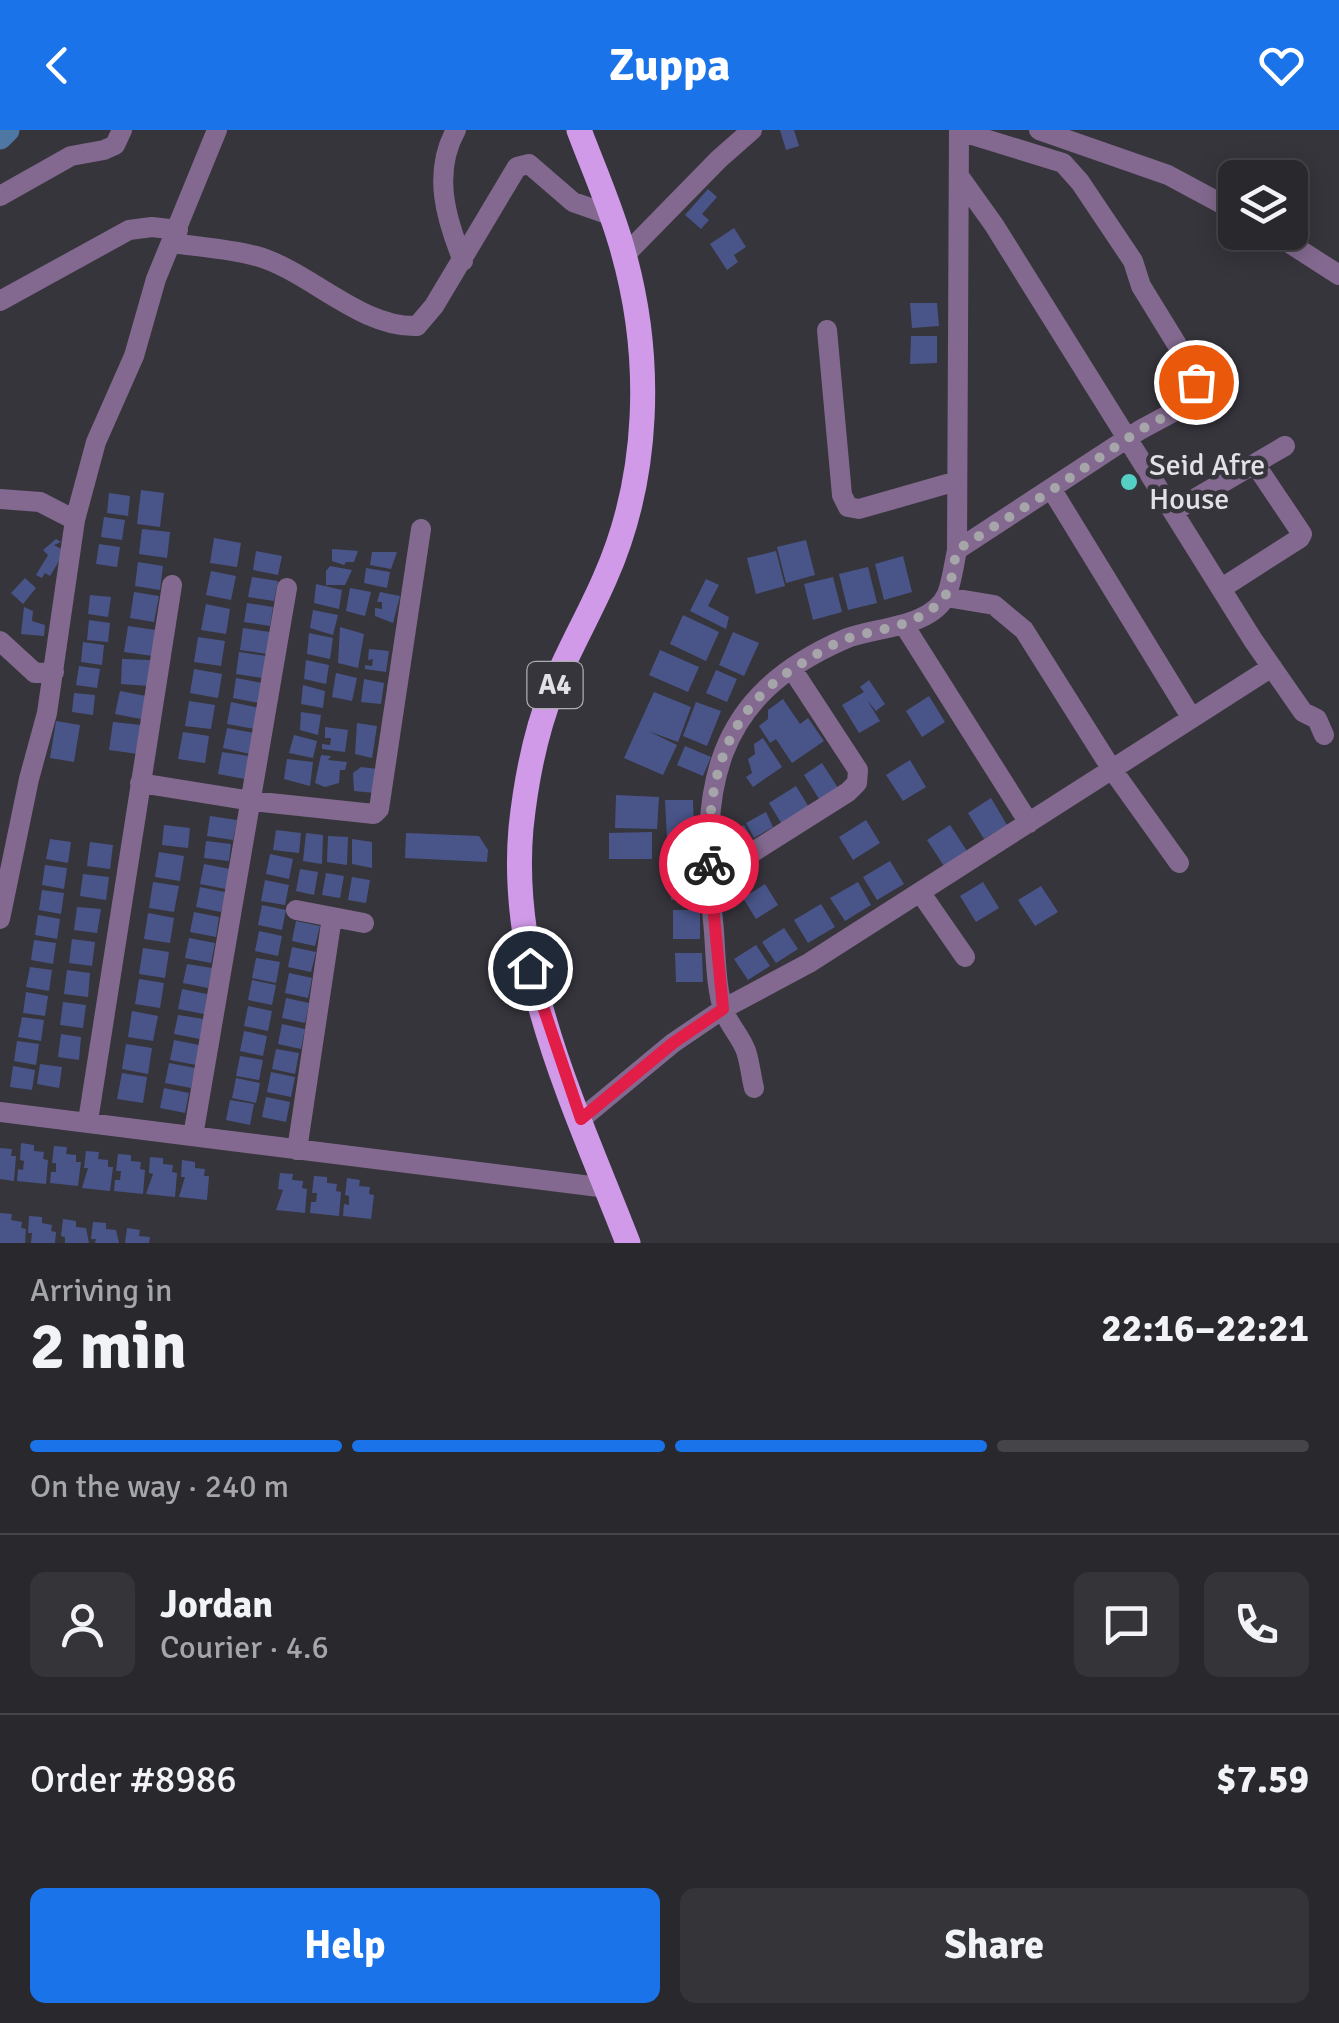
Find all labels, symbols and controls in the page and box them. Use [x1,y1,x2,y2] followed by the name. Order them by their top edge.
[30,38,85,93] icon: back
[609,38,730,93] text: Zuppa
[1254,38,1309,93] icon: heart
[1218,160,1308,250] map controls
[1218,160,1308,250] button: layers
[1154,340,1239,425] pin
[1169,355,1224,410] icon: bag
[1149,447,1265,518] place label: Seid Afre House
[1118,471,1140,493] marker: Seid Afre House
[528,662,582,708] road number: A4
[659,814,759,914] courier
[682,837,737,892] icon: bike
[488,926,573,1011] pin
[503,941,558,996] icon: home
[30,1271,172,1310] text: Arriving in
[1101,1305,1309,1352] text: 22:16–22:21
[30,1307,187,1387] text: 2 min
[30,1467,289,1506] text: On the way · 240 m
[30,1572,135,1677] button: person
[1074,1572,1179,1677] button: chat
[1204,1572,1309,1677] button: phone
[160,1581,273,1628] text: Jordan
[160,1628,329,1667] text: Courier · 4.6
[30,1756,237,1803] text: Order #8986
[1216,1756,1309,1803] text: $7.59
[30,1888,660,2003] button: Help
[680,1888,1309,2003] button: Share

